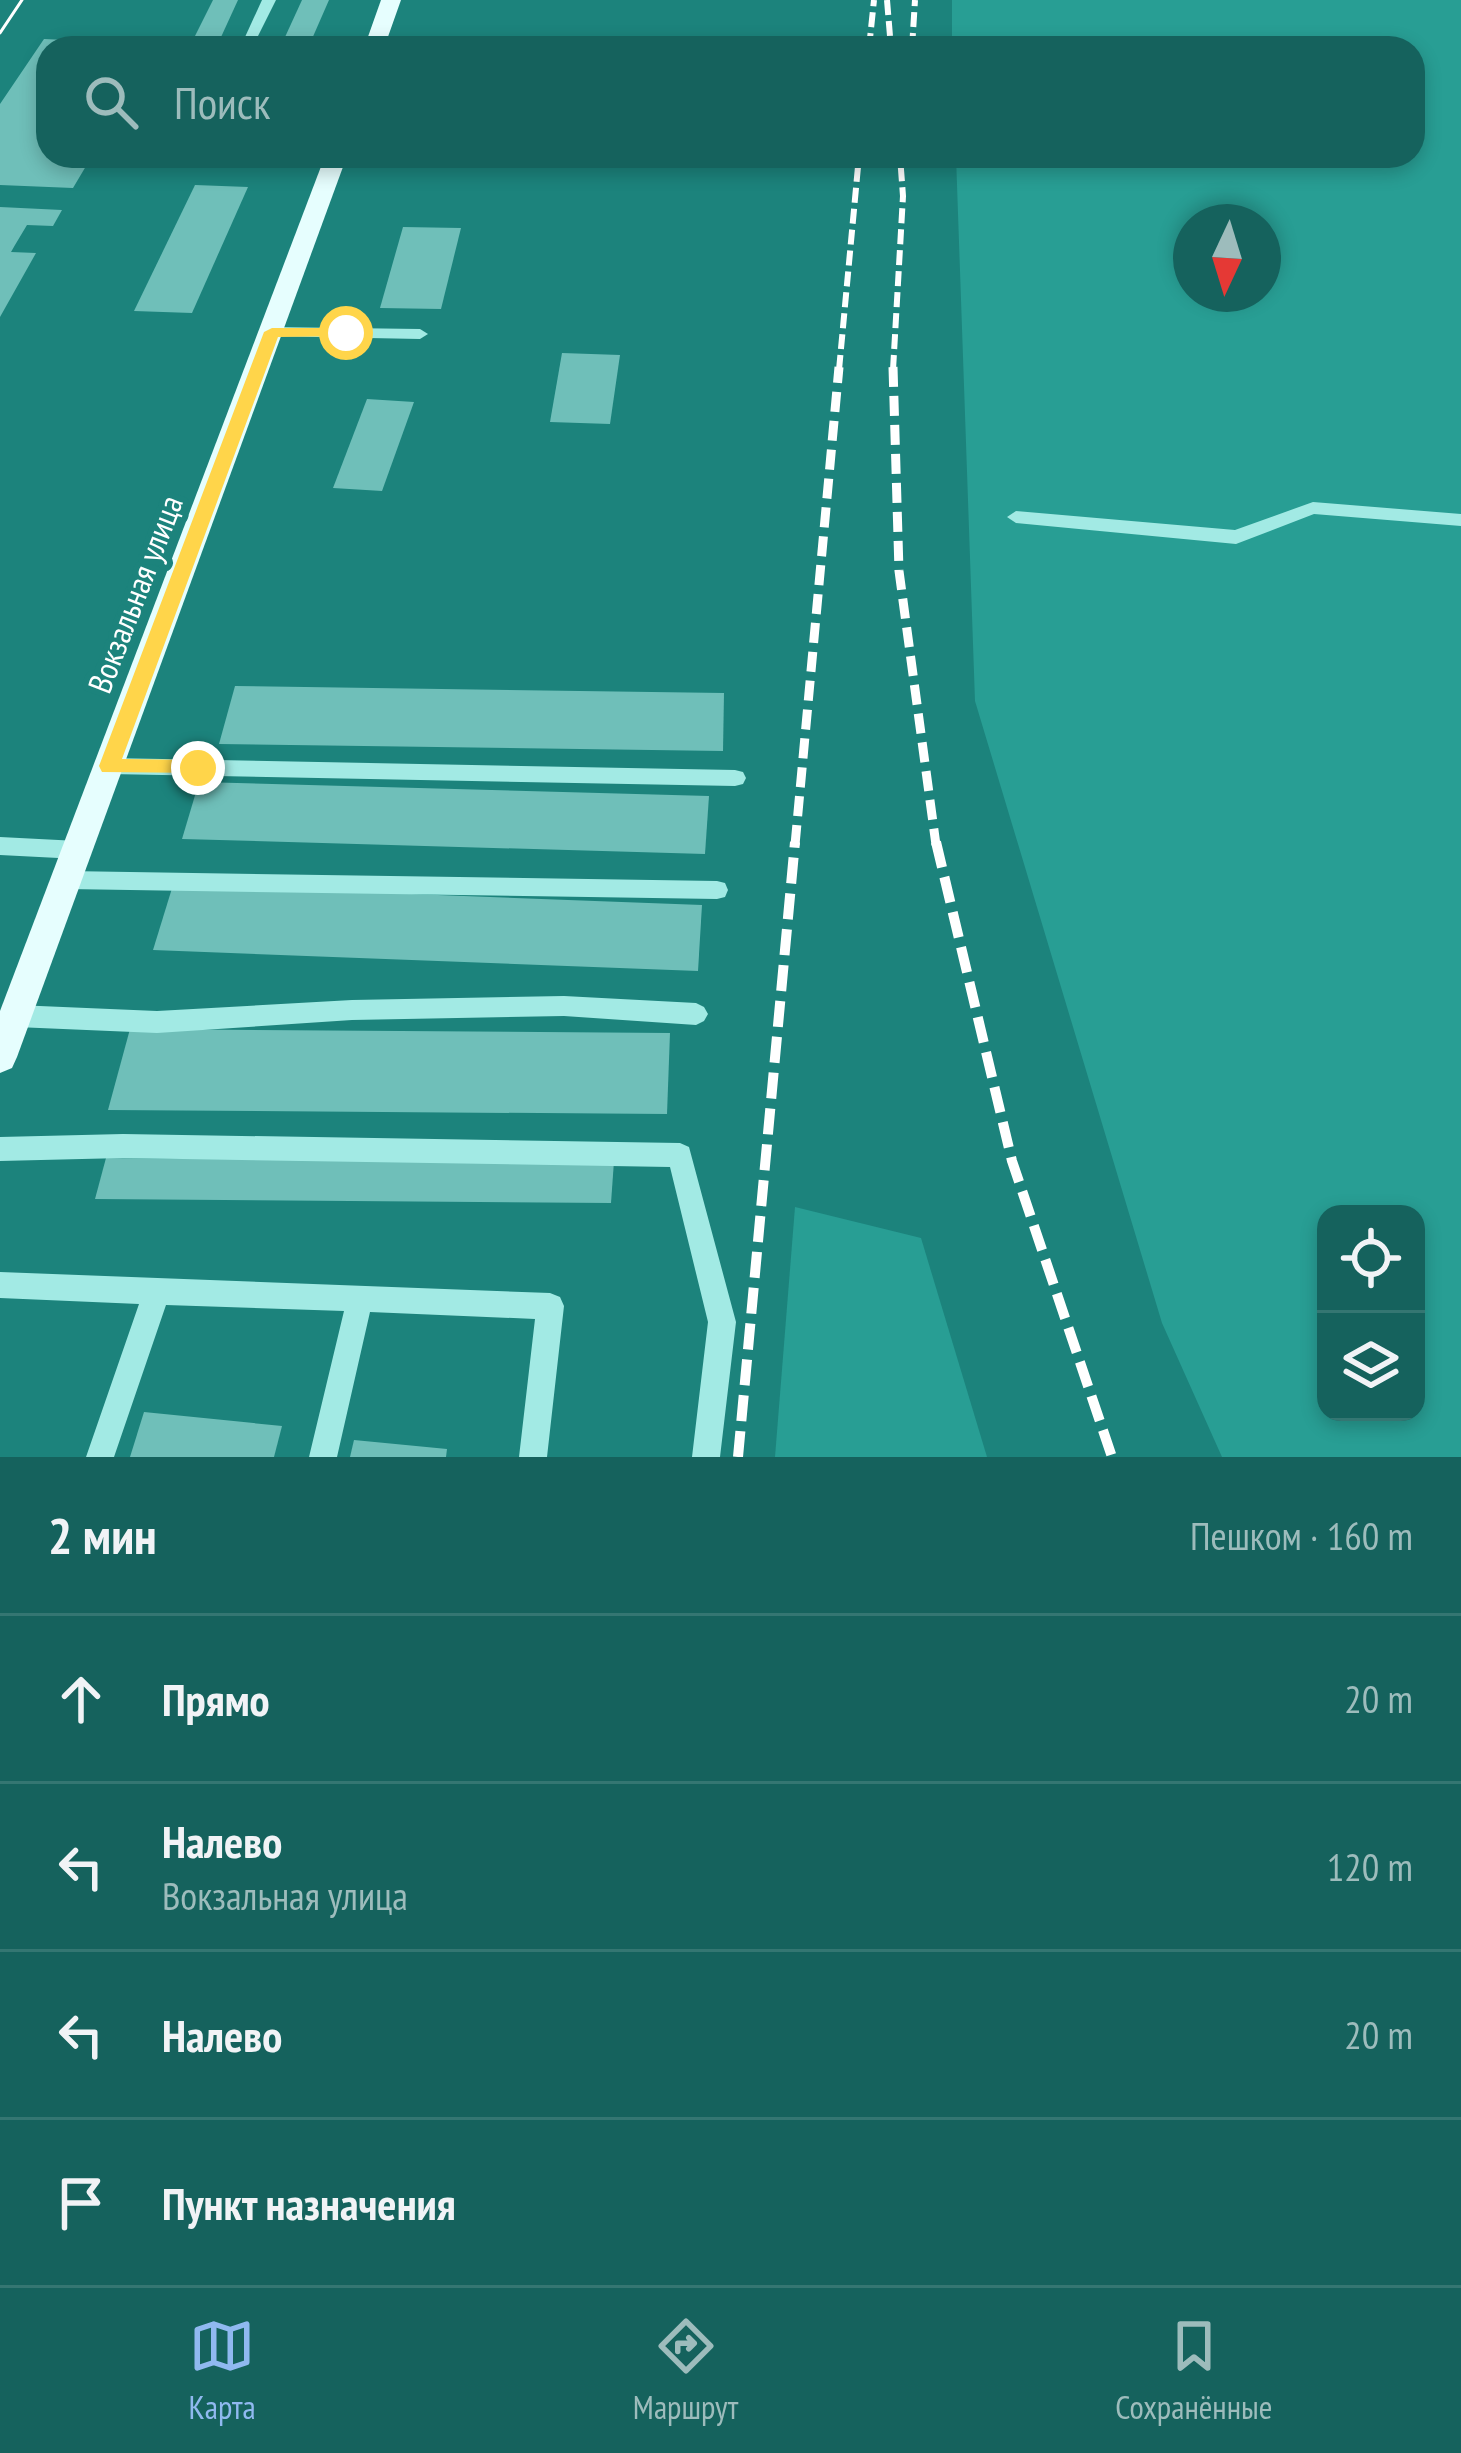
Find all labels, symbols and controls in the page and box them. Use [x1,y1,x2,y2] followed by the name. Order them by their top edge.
[36,36,1425,168] search box
[78,69,144,135] icon: search
[174,73,270,131] text: Поиск
[1173,204,1281,312] north arrow
[319,306,373,360] route start
[77,489,192,699] street label: Вокзальная улица
[171,741,225,795] route end
[1317,1205,1425,1421] map controls
[1317,1205,1425,1313] button: locate
[1317,1313,1425,1421] button: layers
[48,1502,157,1568] text: 2 мин
[1190,1510,1413,1561] text: Пешком · 160 m
[48,1666,114,1732] icon: ahead
[162,1670,270,1728] text: Прямо
[1344,1673,1413,1724] text: 20 m
[162,1812,282,1870] text: Налево
[48,1834,114,1900] icon: left
[1327,1841,1413,1892] text: 120 m
[162,1870,408,1921] text: Вокзальная улица
[48,2002,114,2068] icon: left
[162,2006,282,2064] text: Налево
[1344,2009,1413,2060] text: 20 m
[48,2170,114,2236] icon: arrive
[162,2174,456,2232] text: Пункт назначения
[189,2313,256,2428] tab: Карта
[633,2313,738,2428] tab: Маршрут
[1115,2313,1272,2428] tab: Сохранённые

